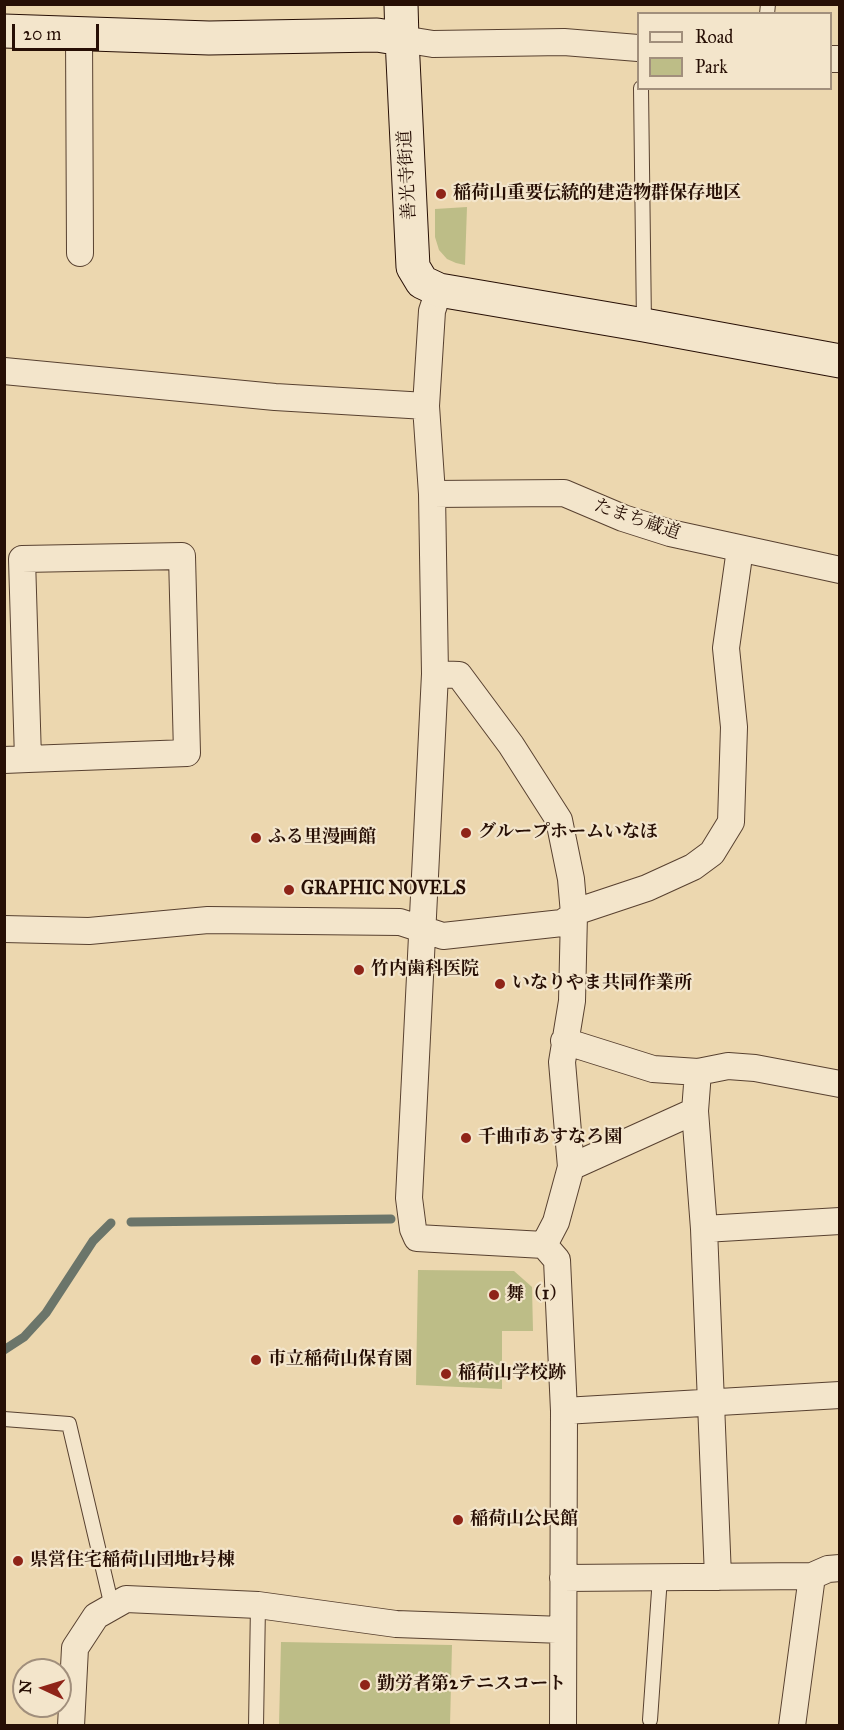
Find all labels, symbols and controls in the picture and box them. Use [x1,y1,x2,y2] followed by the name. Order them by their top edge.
[15,12,102,50] scale bar
[637,12,832,90] legend
[23,23,61,45] text: 20 m
[695,26,733,48] text: Road
[695,56,728,78] text: Park
[395,129,421,221] street label: 善光寺街道
[453,183,741,205] place label: 稲荷山重要伝統的建造物群保存地区
[434,187,448,201] marker: 稲荷山重要伝統的建造物群保存地区
[591,495,683,545] street label: たまち蔵道
[478,822,658,844] place label: グループホームいなほ
[459,826,473,840] marker: グループホームいなほ
[268,827,376,849] place label: ふる里漫画館
[249,831,263,845] marker: ふる里漫画館
[301,879,466,901] place label: GRAPHIC NOVELS
[282,883,296,897] marker: GRAPHIC NOVELS
[371,959,479,981] place label: 竹内歯科医院
[352,963,366,977] marker: 竹内歯科医院
[512,973,692,995] place label: いなりやま共同作業所
[493,977,507,991] marker: いなりやま共同作業所
[478,1127,622,1149] place label: 千曲市あすなろ園
[459,1131,473,1145] marker: 千曲市あすなろ園
[506,1284,567,1306] place label: 舞（1）
[487,1288,501,1302] marker: 舞（1）
[268,1349,412,1371] place label: 市立稲荷山保育園
[249,1353,263,1367] marker: 市立稲荷山保育園
[458,1363,566,1385] place label: 稲荷山学校跡
[439,1367,453,1381] marker: 稲荷山学校跡
[470,1509,578,1531] place label: 稲荷山公民館
[451,1513,465,1527] marker: 稲荷山公民館
[30,1550,235,1572] place label: 県営住宅稲荷山団地1号棟
[11,1554,25,1568] marker: 県営住宅稲荷山団地1号棟
[12,1658,72,1718] north arrow
[377,1674,566,1696] place label: 勤労者第2テニスコート
[358,1678,372,1692] marker: 勤労者第2テニスコート
[16,1679,35,1694] text: N

